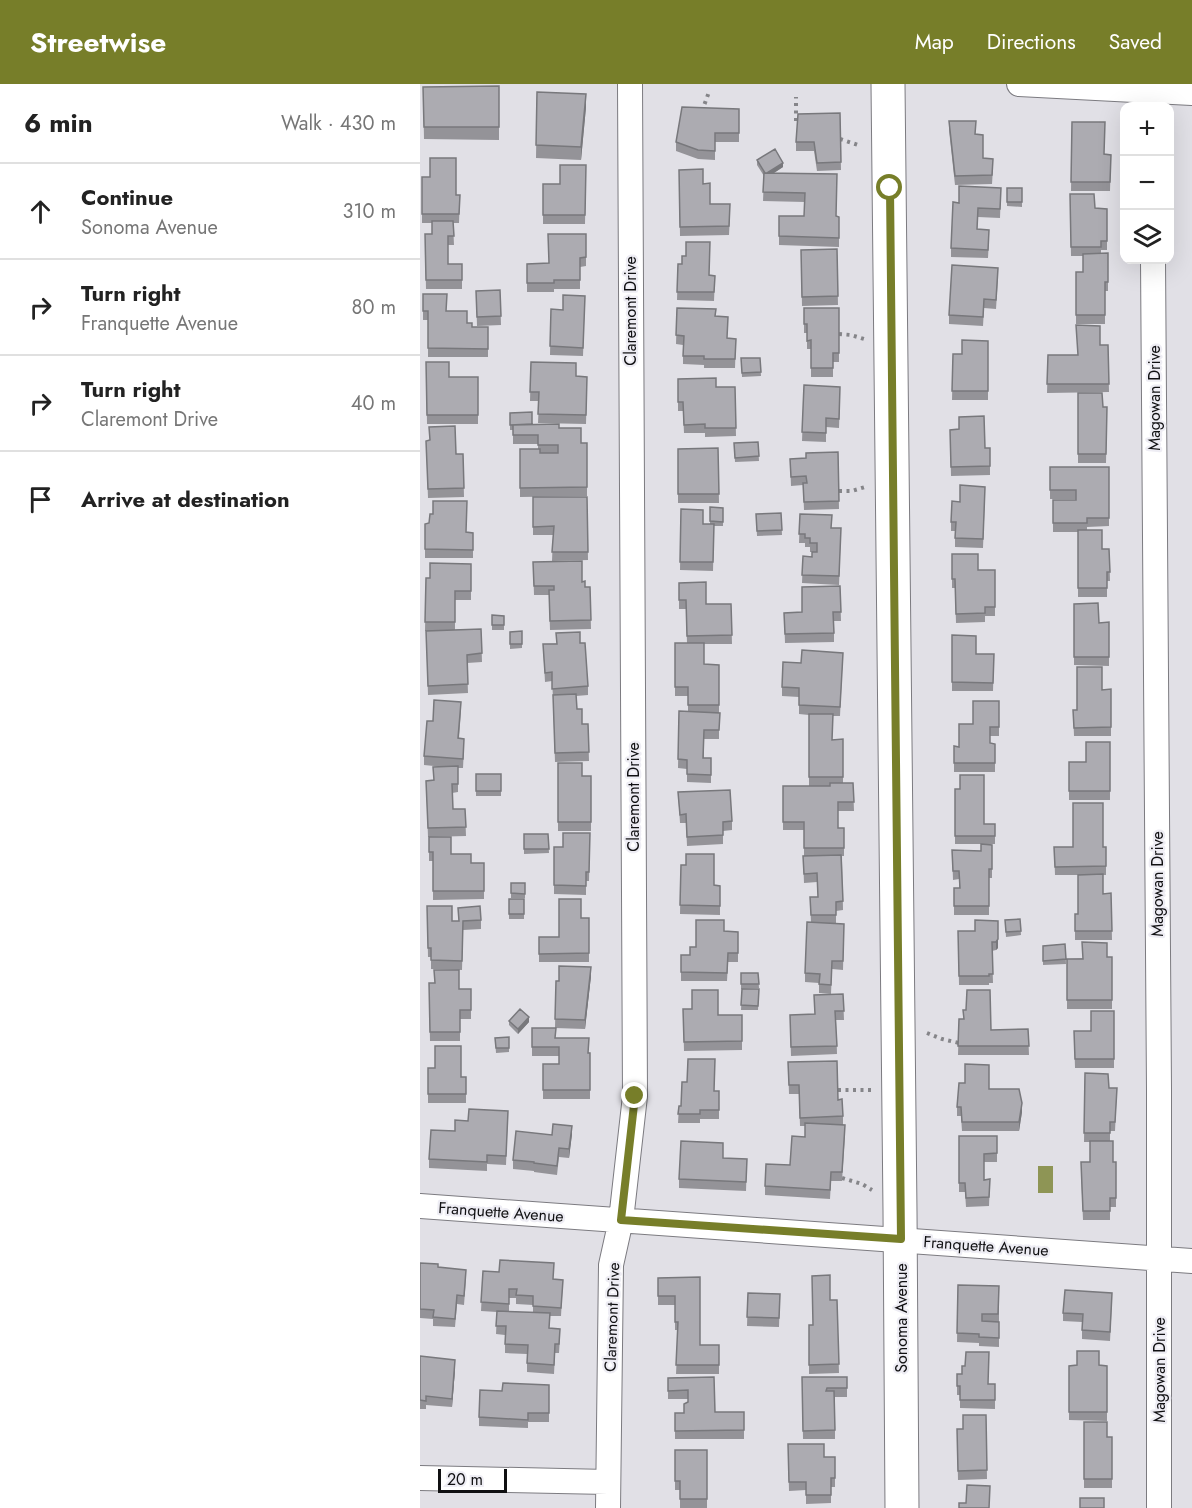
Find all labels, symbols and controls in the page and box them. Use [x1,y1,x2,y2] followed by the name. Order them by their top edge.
[30,22,166,63] text: Streetwise
[915,27,954,57] text: Map
[987,27,1076,57] text: Directions
[1109,27,1162,57] text: Saved
[1120,102,1174,264] map controls
[1120,102,1174,156] button: +
[24,104,93,142] text: 6 min
[281,109,396,138] text: Walk · 430 m
[1120,156,1174,210] button: −
[876,174,902,200] route start
[81,181,173,213] text: Continue
[24,195,57,228] icon: ahead
[342,197,396,226] text: 310 m
[1120,210,1174,264] button: layers
[81,213,218,242] text: Sonoma Avenue
[619,256,642,366] street label: Claremont Drive
[81,277,181,309] text: Turn right
[24,291,57,324] icon: right
[351,293,396,322] text: 80 m
[81,309,238,338] text: Franquette Avenue
[1143,345,1166,451] street label: Magowan Drive
[81,373,181,405] text: Turn right
[24,387,57,420] icon: right
[351,389,396,418] text: 40 m
[81,405,218,434] text: Claremont Drive
[24,483,57,516] icon: arrive
[81,483,290,515] text: Arrive at destination
[622,742,645,852] street label: Claremont Drive
[1146,831,1169,937] street label: Magowan Drive
[621,1082,647,1108] route end
[438,1196,564,1228] street label: Franquette Avenue
[923,1230,1049,1262] street label: Franquette Avenue
[599,1262,625,1372] street label: Claremont Drive
[890,1263,913,1373] street label: Sonoma Avenue
[1148,1317,1171,1423] street label: Magowan Drive
[438,1466,507,1494] scale bar
[447,1468,483,1491] text: 20 m

